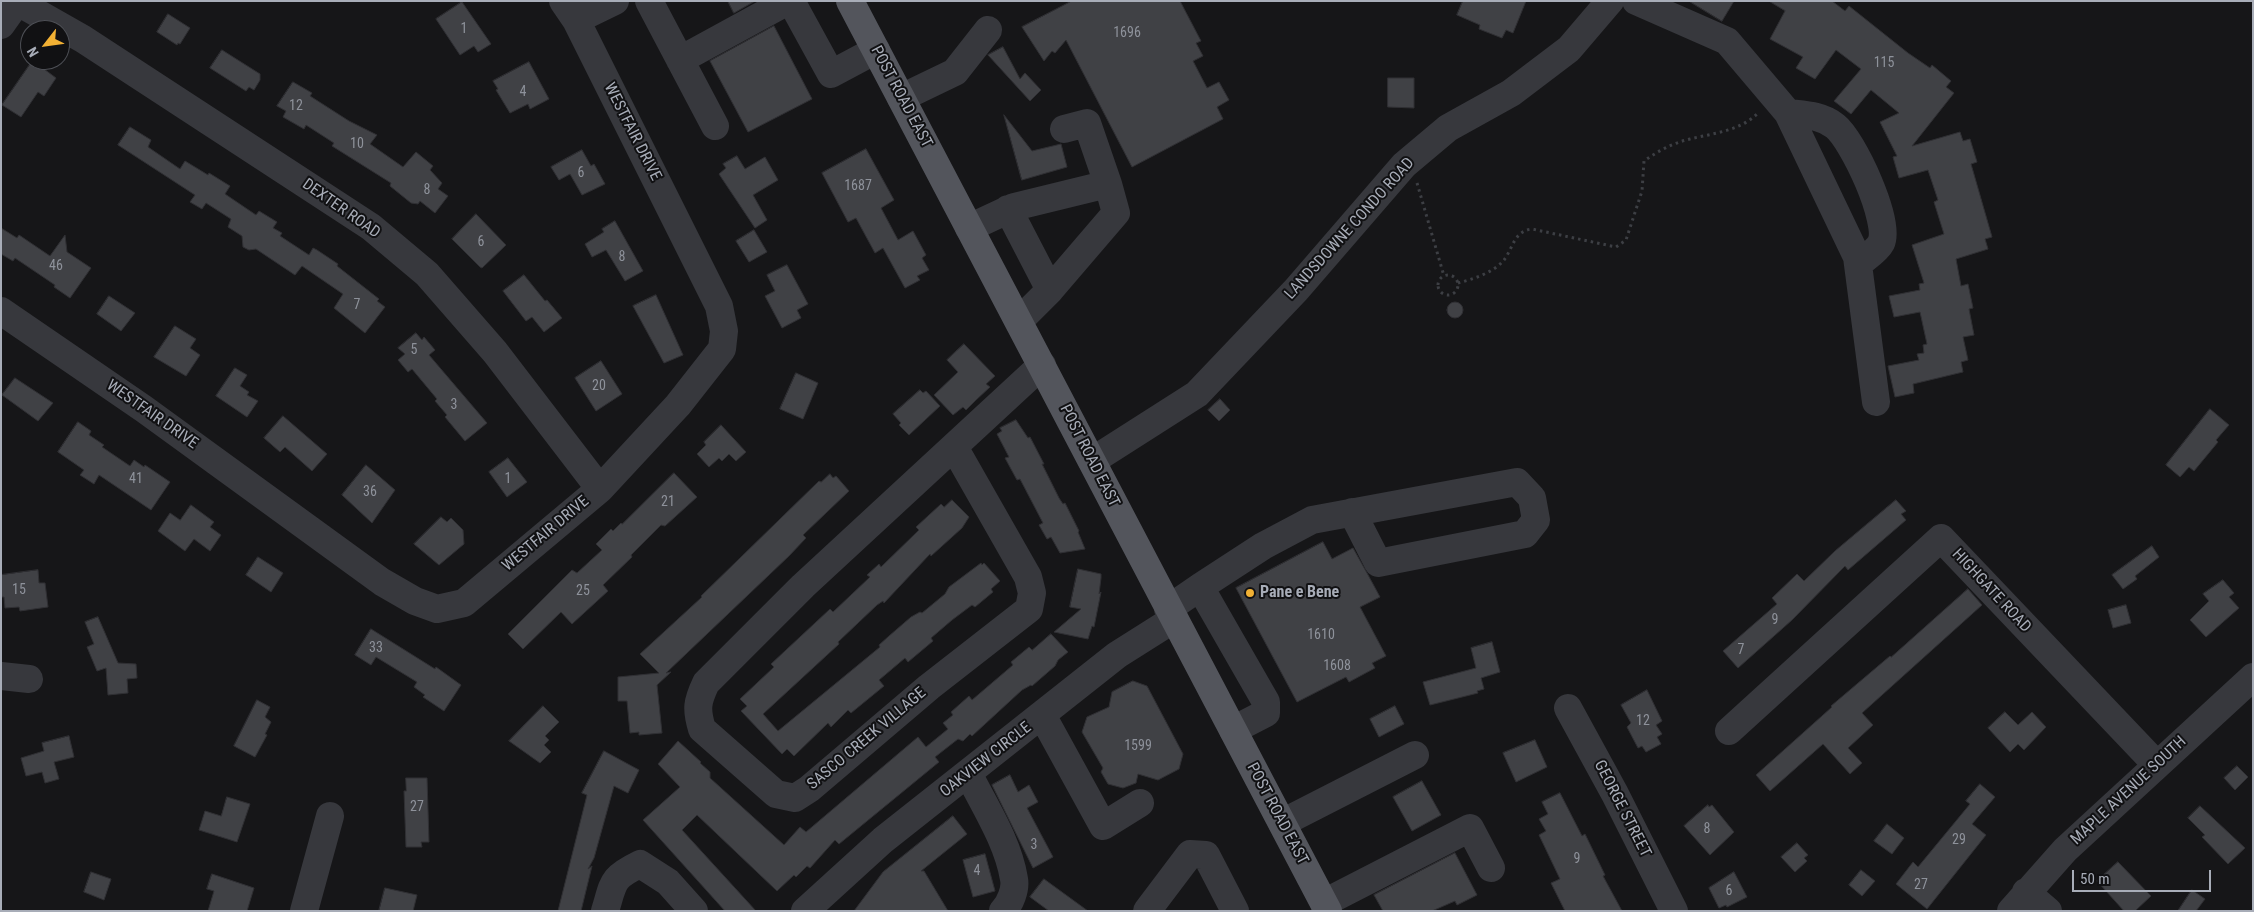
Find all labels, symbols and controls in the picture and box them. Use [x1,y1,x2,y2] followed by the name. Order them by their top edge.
[20,20,70,70] north arrow
[461,21,467,37] house number: 1
[1113,25,1141,41] house number: 1696
[866,43,936,151] street label: POST ROAD EAST
[24,44,42,60] text: N
[1874,55,1894,71] house number: 115
[599,80,665,184] street label: WESTFAIR DRIVE
[520,84,526,100] house number: 4
[289,98,303,114] house number: 12
[350,136,364,152] house number: 10
[1281,154,1419,304] street label: LANDSDOWNE CONDO ROAD
[578,165,584,181] house number: 6
[298,175,384,243] street label: DEXTER ROAD
[844,178,872,194] house number: 1687
[424,182,430,198] house number: 8
[478,234,484,250] house number: 6
[619,249,625,265] house number: 8
[49,258,63,274] house number: 46
[354,297,360,313] house number: 7
[411,342,417,358] house number: 5
[103,376,201,454] street label: WESTFAIR DRIVE
[592,378,606,394] house number: 20
[451,397,457,413] house number: 3
[1055,401,1123,511] street label: POST ROAD EAST
[129,471,143,487] house number: 41
[505,471,511,487] house number: 1
[363,484,377,500] house number: 36
[499,492,593,576] street label: WESTFAIR DRIVE
[661,494,675,510] house number: 21
[1947,545,2035,637] street label: HIGHGATE ROAD
[12,582,26,598] house number: 15
[576,583,590,599] house number: 25
[1260,583,1339,603] place label: Pane e Bene
[1244,587,1256,599] marker: Pane e Bene
[1772,612,1778,628] house number: 9
[1307,627,1335,643] house number: 1610
[369,640,383,656] house number: 33
[1738,642,1744,658] house number: 7
[1323,658,1351,674] house number: 1608
[804,684,930,794] street label: SASCO CREEK VILLAGE
[1636,713,1650,729] house number: 12
[937,718,1035,802] street label: OAKVIEW CIRCLE
[2067,733,2191,849] street label: MAPLE AVENUE SOUTH
[1124,738,1152,754] house number: 1599
[1589,757,1655,861] street label: GEORGE STREET
[1242,760,1312,868] street label: POST ROAD EAST
[410,799,424,815] house number: 27
[1704,821,1710,837] house number: 8
[1952,832,1966,848] house number: 29
[1031,837,1037,853] house number: 3
[1574,851,1580,867] house number: 9
[2074,860,2213,892] scale bar
[974,863,980,879] house number: 4
[2080,870,2110,888] text: 50 m
[1914,877,1928,893] house number: 27
[1726,883,1732,899] house number: 6

